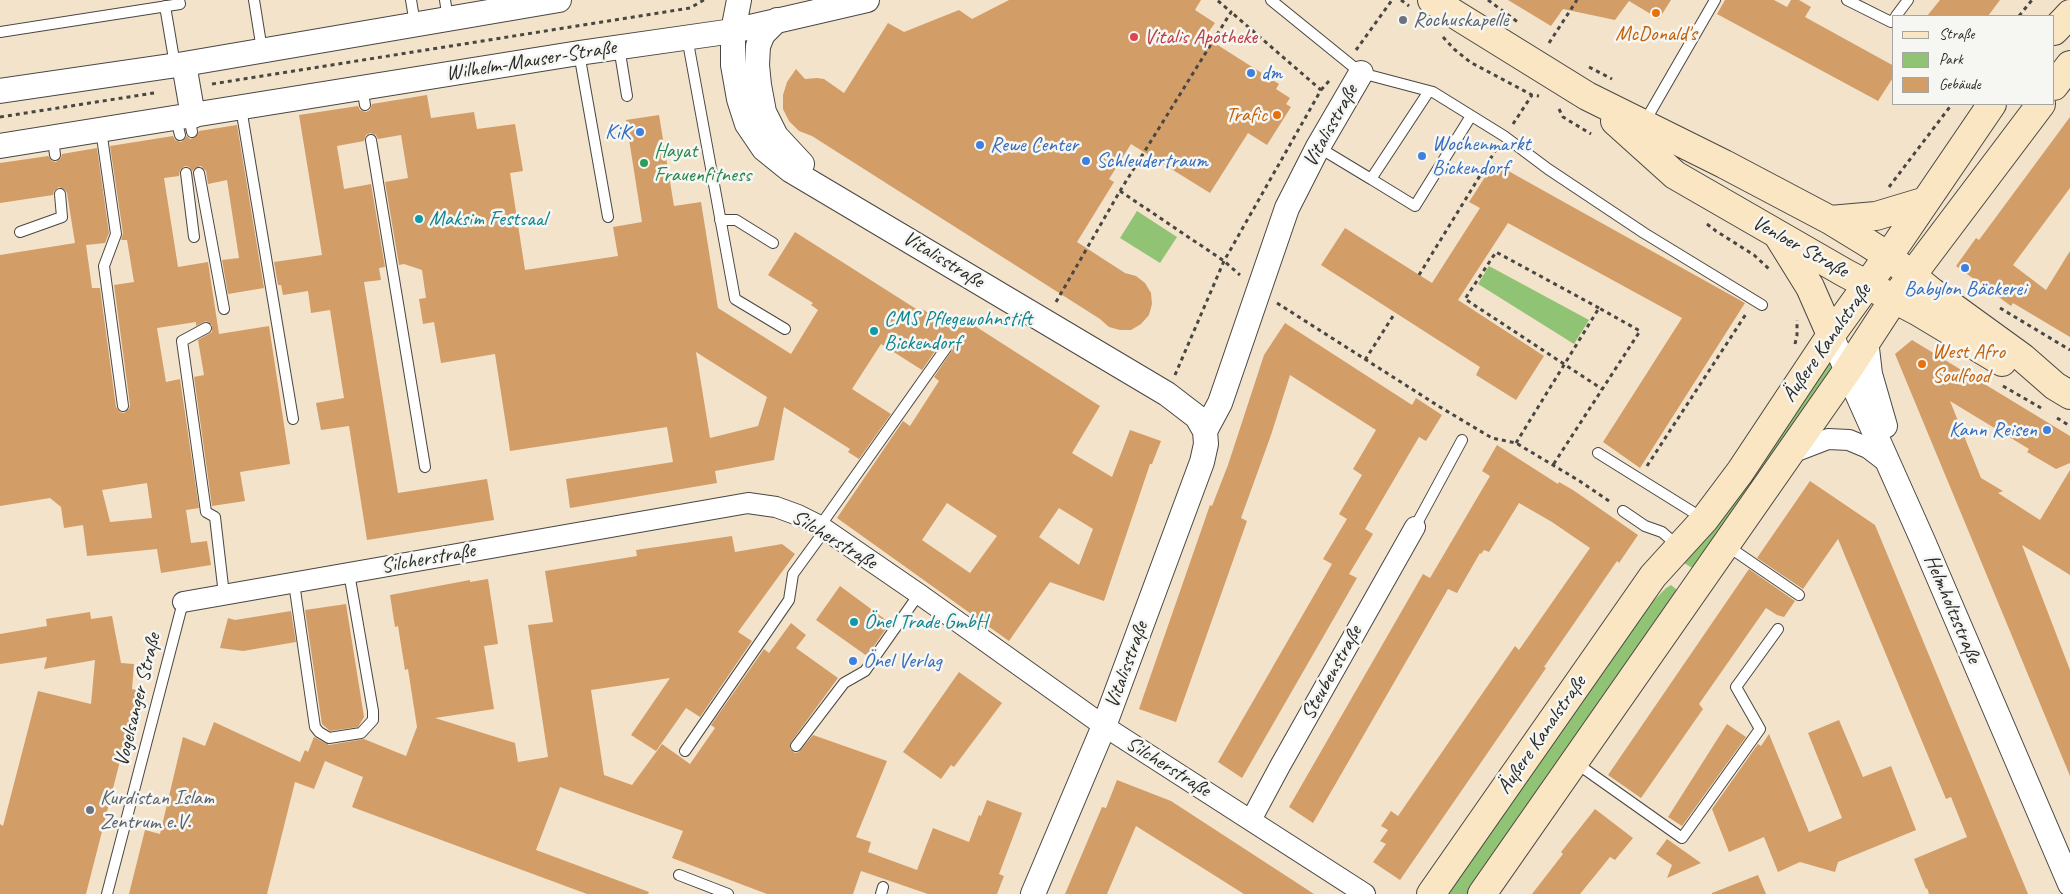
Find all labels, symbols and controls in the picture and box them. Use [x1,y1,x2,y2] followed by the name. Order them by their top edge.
[1413,7,1508,33] place label: Rochuskapelle
[1650,7,1662,19] marker: McDonald's
[1397,14,1409,26] marker: Rochuskapelle
[1892,15,2055,105] legend
[1615,21,1697,47] place label: McDonald's
[1144,24,1257,50] place label: Vitalis Apotheke
[1939,25,1974,44] text: Straße
[1128,31,1140,43] marker: Vitalis Apotheke
[444,35,618,87] street label: Wilhelm-Mauser-Straße
[1939,50,1963,69] text: Park
[1261,60,1282,86] place label: dm
[1245,67,1257,79] marker: dm
[1939,75,1981,94] text: Gebäude
[1298,80,1364,172] street label: Vitalisstraße
[1225,102,1267,128] place label: Trafic
[1271,109,1283,121] marker: Trafic
[605,119,630,145] place label: KiK
[634,126,646,138] marker: KiK
[1432,131,1530,181] place label: Wochenmarkt Bickendorf
[990,132,1078,158] place label: Rewe Center
[654,138,751,188] place label: Hayat Frauenfitness
[974,139,986,151] marker: Rewe Center
[1096,148,1208,174] place label: Schleudertraum
[1416,150,1428,162] marker: Wochenmarkt Bickendorf
[1080,155,1092,167] marker: Schleudertraum
[638,157,650,169] marker: Hayat Frauenfitness
[429,206,547,232] place label: Maksim Festsaal
[1748,210,1852,284] street label: Venloer Straße
[413,213,425,225] marker: Maksim Festsaal
[898,226,988,294] street label: Vitalisstraße
[1959,262,1971,274] marker: Babylon Bäckerei
[1904,276,2026,302] place label: Babylon Bäckerei
[1777,279,1877,407] street label: Äußere Kanalstraße
[884,306,1032,356] place label: CMS Pflegewohnstift Bickendorf
[868,325,880,337] marker: CMS Pflegewohnstift Bickendorf
[1932,339,2005,389] place label: West Afro Soulfood
[1916,358,1928,370] marker: West Afro Soulfood
[1949,417,2037,443] place label: Kann Reisen
[2041,424,2053,436] marker: Kann Reisen
[787,505,881,575] street label: Silcherstraße
[379,538,477,580] street label: Silcherstraße
[1918,551,1986,667] street label: Helmholtzstraße
[864,609,987,635] place label: Önel Trade GmbH
[848,616,860,628] marker: Önel Trade GmbH
[1100,618,1154,712] street label: Vitalisstraße
[1296,622,1368,724] street label: Steubenstraße
[109,631,167,769] street label: Vogelsanger Straße
[863,648,942,674] place label: Önel Verlag
[847,655,859,667] marker: Önel Verlag
[1492,671,1592,799] street label: Äußere Kanalstraße
[1121,731,1215,803] street label: Silcherstraße
[100,785,214,835] place label: Kurdistan Islam Zentrum e.V.
[84,804,96,816] marker: Kurdistan Islam Zentrum e.V.

